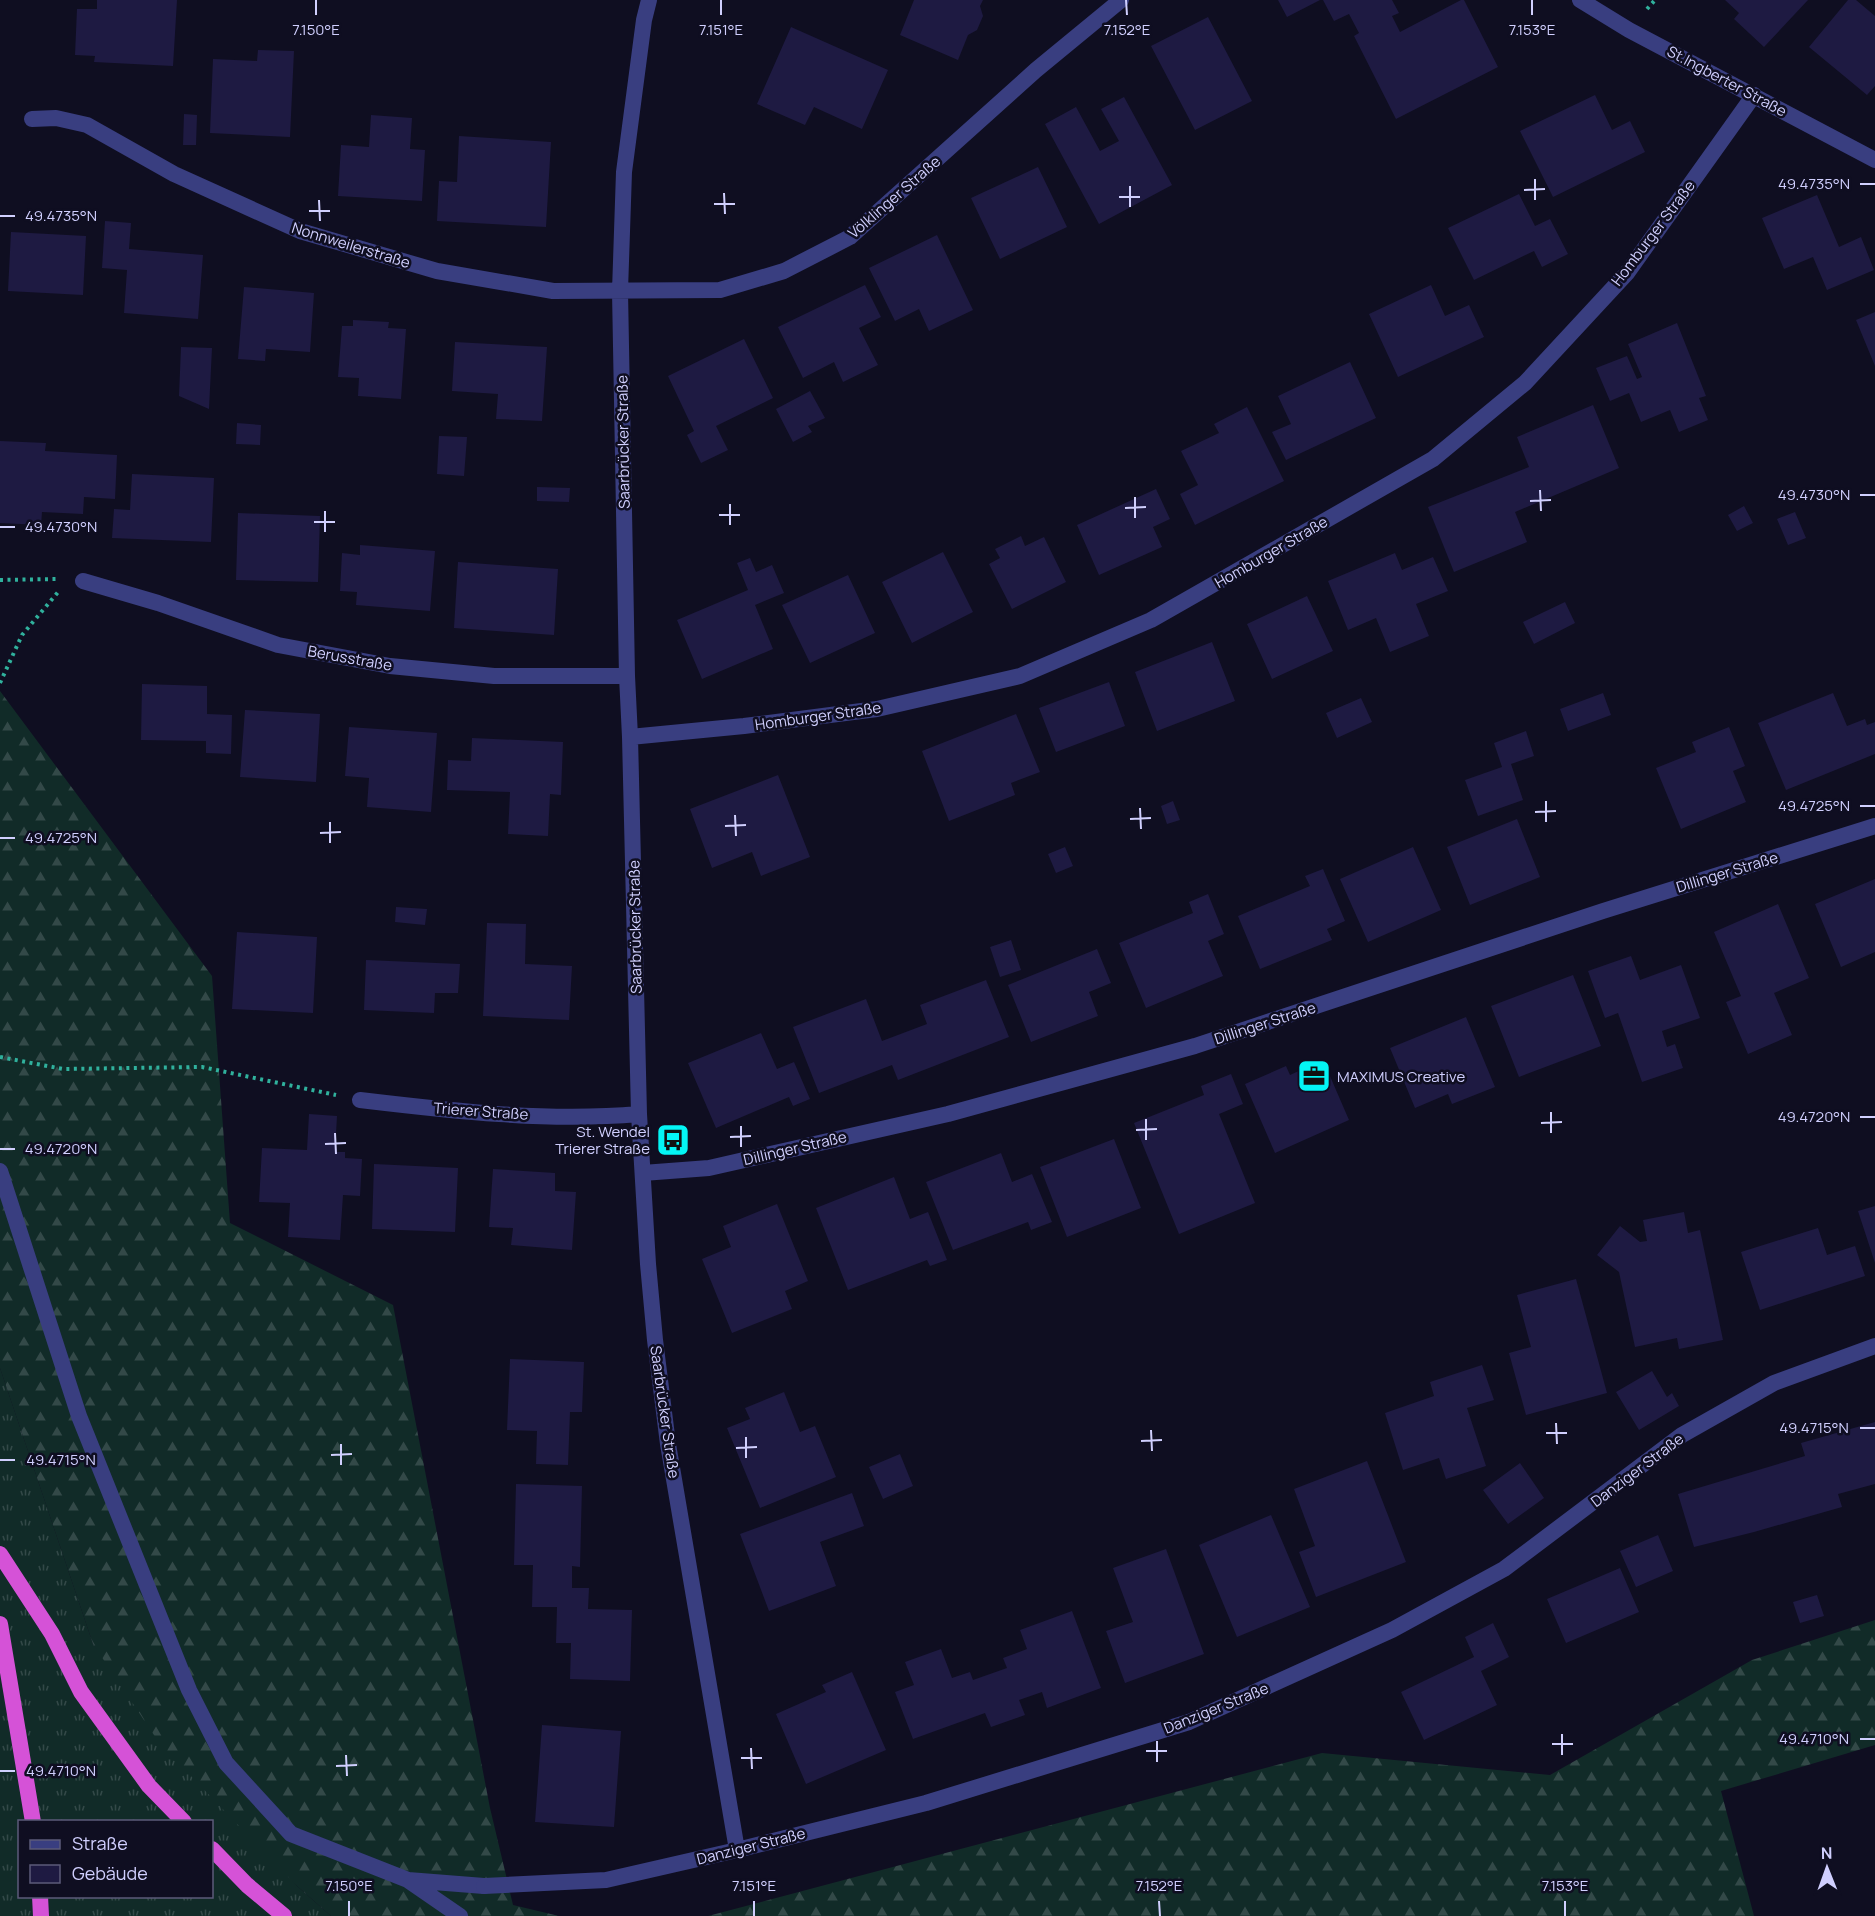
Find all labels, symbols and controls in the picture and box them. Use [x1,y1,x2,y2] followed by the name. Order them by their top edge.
[292,19,340,40] text: 7.150°E
[699,19,743,40] text: 7.151°E
[1104,19,1150,40] text: 7.152°E
[1509,19,1555,40] text: 7.153°E
[1663,41,1791,122] street label: St.Ingberter Straße
[843,151,945,243] street label: Völklinger Straße
[1778,173,1850,194] text: 49.4735°N
[1606,176,1700,290] street label: Homburger Straße
[25,205,97,226] text: 49.4735°N
[289,217,413,273] street label: Nonnweilerstraße
[611,375,635,509] street label: Saarbrücker Straße
[1778,484,1850,505] text: 49.4730°N
[1211,511,1332,593] street label: Homburger Straße
[25,516,97,537] text: 49.4730°N
[306,640,394,676] street label: Berusstraße
[754,697,883,735] street label: Homburger Straße
[1778,795,1850,816] text: 49.4725°N
[25,827,97,848] text: 49.4725°N
[1673,846,1781,897] street label: Dillinger Straße
[623,860,647,994] street label: Saarbrücker Straße
[1212,997,1319,1049] street label: Dillinger Straße
[1296,1058,1332,1094] office icon: MAXIMUS Creative
[1337,1066,1465,1087] place label: MAXIMUS Creative
[433,1097,529,1125] street label: Trierer Straße
[1778,1106,1850,1127] text: 49.4720°N
[555,1121,650,1159] place label: St. Wendel Trierer Straße
[655,1122,691,1158] bus stop icon: St. Wendel Trierer Straße
[741,1126,849,1170] street label: Dillinger Straße
[25,1138,97,1159] text: 49.4720°N
[645,1344,685,1480] street label: Saarbrücker Straße
[1779,1417,1849,1438] text: 49.4715°N
[1586,1428,1688,1512] street label: Danziger Straße
[26,1449,96,1470] text: 49.4715°N
[1160,1677,1272,1739] street label: Danziger Straße
[1779,1728,1849,1749] text: 49.4710°N
[26,1760,96,1781] text: 49.4710°N
[18,1820,213,1898] legend
[694,1822,808,1870] street label: Danziger Straße
[72,1831,128,1855] text: Straße
[1797,1838,1857,1898] north arrow
[1821,1842,1833,1864] text: N
[72,1861,148,1885] text: Gebäude
[325,1875,373,1896] text: 7.150°E
[732,1875,776,1896] text: 7.151°E
[1136,1875,1182,1896] text: 7.152°E
[1542,1875,1588,1896] text: 7.153°E

